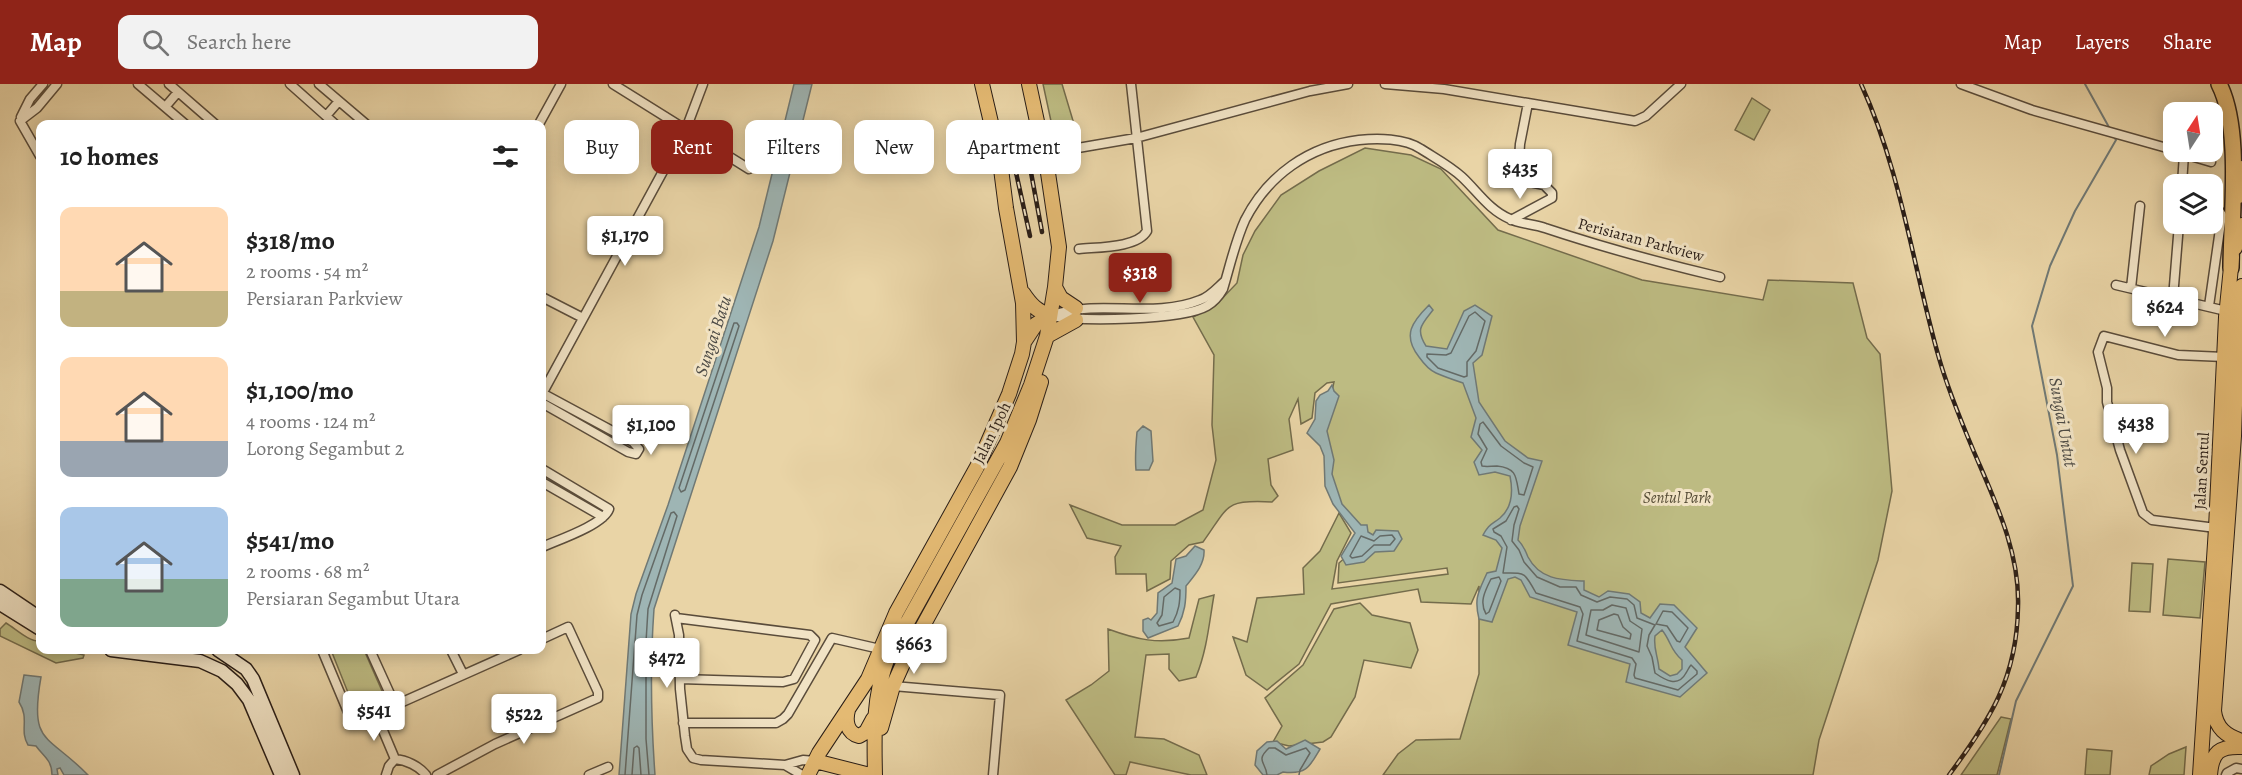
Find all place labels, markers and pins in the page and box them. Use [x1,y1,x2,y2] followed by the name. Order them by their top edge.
[1484,149,1556,200] pin: $435
[576,216,674,267] pin: $1,170
[1104,253,1176,304] pin: $318
[2129,287,2201,338] pin: $624
[2100,404,2172,455] pin: $438
[602,405,700,456] pin: $1,100
[878,624,950,675] pin: $663
[631,638,703,689] pin: $472
[338,691,410,742] pin: $541
[488,694,560,745] pin: $522

